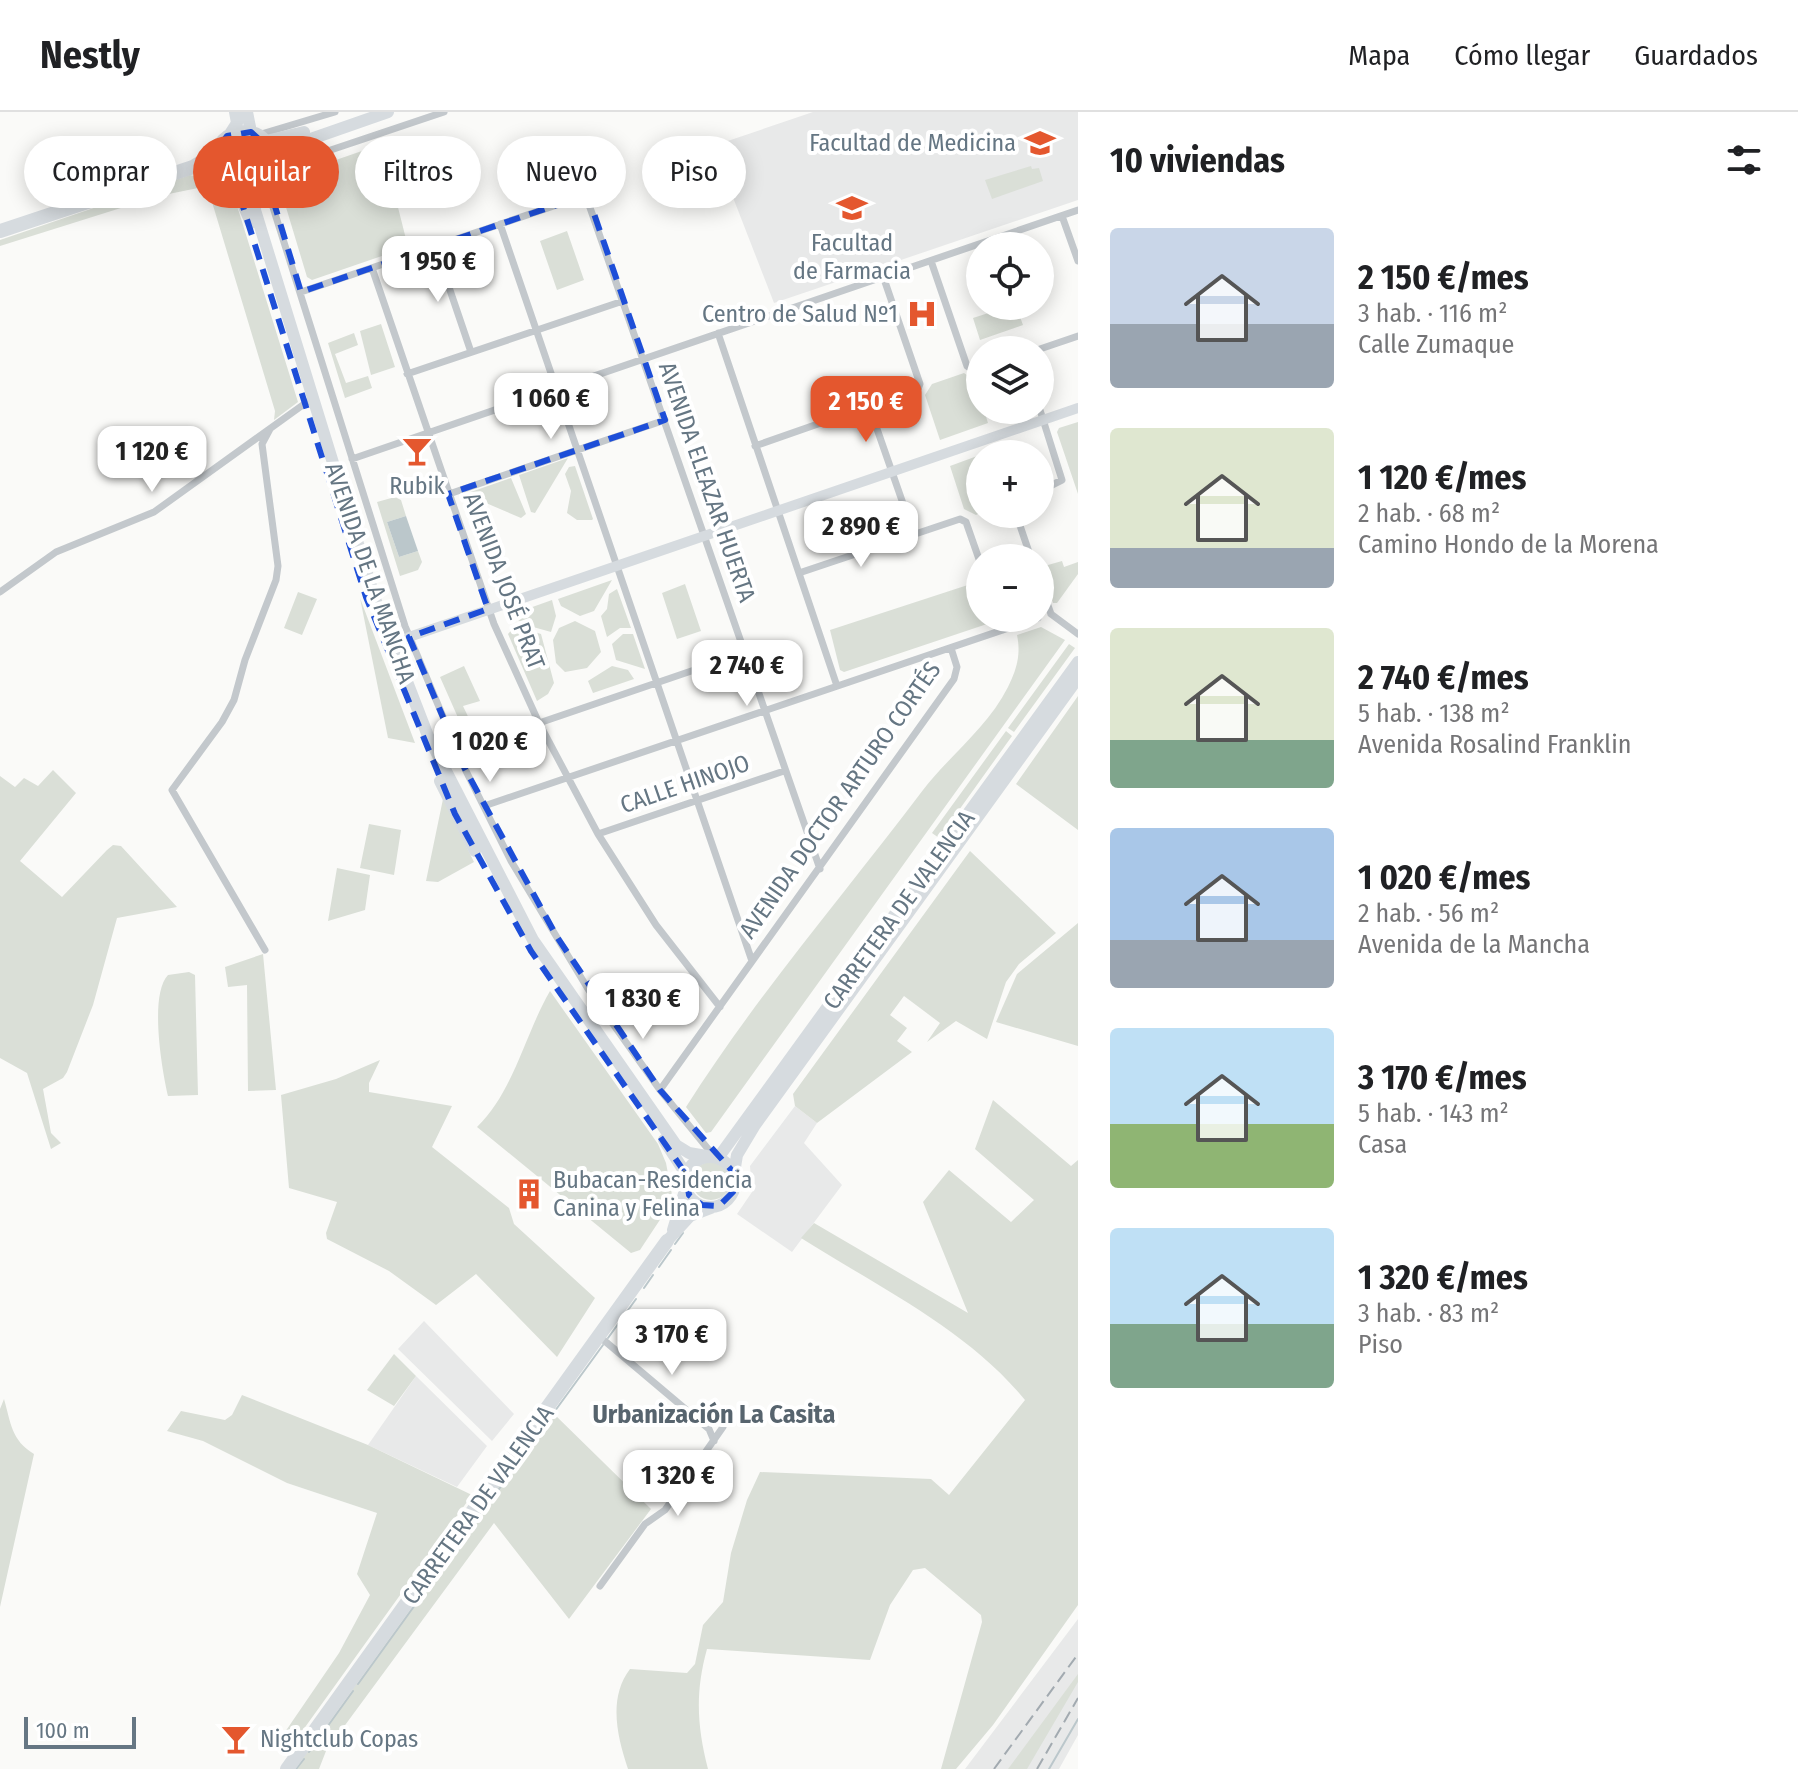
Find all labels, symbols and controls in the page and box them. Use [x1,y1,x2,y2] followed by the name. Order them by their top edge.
[40,32,140,78] text: Nestly
[1348,39,1410,72] text: Mapa
[1454,39,1590,72] text: Cómo llegar
[1634,39,1758,72] text: Guardados
[1023,126,1057,160] school or university icon: Facultad de Medicina
[809,129,1016,157] place label: Facultad de Medicina
[24,136,177,208] chip: Comprar
[193,136,339,208] chip: Alquilar
[355,136,481,208] chip: Filtros
[497,136,626,208] chip: Nuevo
[642,136,746,208] chip: Piso
[1722,138,1766,182] icon: filters
[1110,140,1285,181] text: 10 viviendas
[835,191,869,225] school or university icon: Facultad de Farmacia
[793,229,911,285] place label: Facultad de Farmacia
[966,232,1054,632] map controls
[966,232,1054,320] button: locate
[364,236,512,304] pin: 1 950 €
[400,246,476,277] text: 1 950 €
[1358,257,1529,298] text: 2 150 €/mes
[1174,260,1270,356] icon: home
[905,297,939,331] hospital icon: Centro de Salud Nº1
[1358,298,1507,329] text: 3 hab. · 116 m²
[702,300,898,328] place label: Centro de Salud Nº1
[1358,329,1514,360] text: Calle Zumaque
[966,336,1054,424] button: layers
[653,358,761,606] street label: AVENIDA ELEAZAR HUERTA
[477,373,625,441] pin: 1 060 €
[792,376,940,444] pin: 2 150 €
[512,383,590,414] text: 1 060 €
[829,386,903,417] text: 2 150 €
[78,426,226,494] pin: 1 120 €
[400,434,434,468] bar icon: Rubik
[116,436,188,467] text: 1 120 €
[966,440,1054,528] button: +
[1358,457,1526,498] text: 1 120 €/mes
[319,459,421,688] street label: AVENIDA DE LA MANCHA
[1174,460,1270,556] icon: home
[389,472,446,500] place label: Rubik
[457,488,552,673] street label: AVENIDA JOSÉ PRAT
[1358,498,1500,529] text: 2 hab. · 68 m²
[787,501,935,569] pin: 2 890 €
[822,511,900,542] text: 2 890 €
[1358,529,1659,560] text: Camino Hondo de la Morena
[966,544,1054,632] button: −
[673,640,821,708] pin: 2 740 €
[710,650,784,681] text: 2 740 €
[733,656,946,944] street label: AVENIDA DOCTOR ARTURO CORTÉS
[1358,657,1529,698] text: 2 740 €/mes
[1174,660,1270,756] icon: home
[1358,698,1510,729] text: 5 hab. · 138 m²
[416,716,564,784] pin: 1 020 €
[452,726,528,757] text: 1 020 €
[1358,729,1631,760] text: Avenida Rosalind Franklin
[617,749,753,819] street label: CALLE HINOJO
[817,805,981,1015] street label: CARRETERA DE VALENCIA
[1358,857,1530,898] text: 1 020 €/mes
[1174,860,1270,956] icon: home
[1358,898,1499,929] text: 2 hab. · 56 m²
[1358,929,1590,960] text: Avenida de la Mancha
[569,973,717,1041] pin: 1 830 €
[605,983,681,1014] text: 1 830 €
[1358,1057,1527,1098] text: 3 170 €/mes
[1174,1060,1270,1156] icon: home
[1358,1098,1509,1129] text: 5 hab. · 143 m²
[1358,1129,1407,1160] text: Casa
[553,1166,753,1222] place label: Bubacan-Residencia Canina y Felina
[512,1177,546,1211] building icon: Bubacan-Residencia Canina y Felina
[1358,1257,1528,1298] text: 1 320 €/mes
[1174,1260,1270,1356] icon: home
[1358,1298,1499,1329] text: 3 hab. · 83 m²
[598,1309,746,1377] pin: 3 170 €
[635,1319,709,1350] text: 3 170 €
[1358,1329,1403,1360] text: Piso
[593,1399,836,1430] district label: Urbanización La Casita
[396,1400,560,1610] street label: CARRETERA DE VALENCIA
[604,1450,752,1518] pin: 1 320 €
[641,1460,715,1491] text: 1 320 €
[24,1713,136,1749] scale bar
[36,1717,90,1744] text: 100 m
[219,1722,253,1756] bar icon: Nightclub Copas
[260,1725,418,1753] place label: Nightclub Copas

